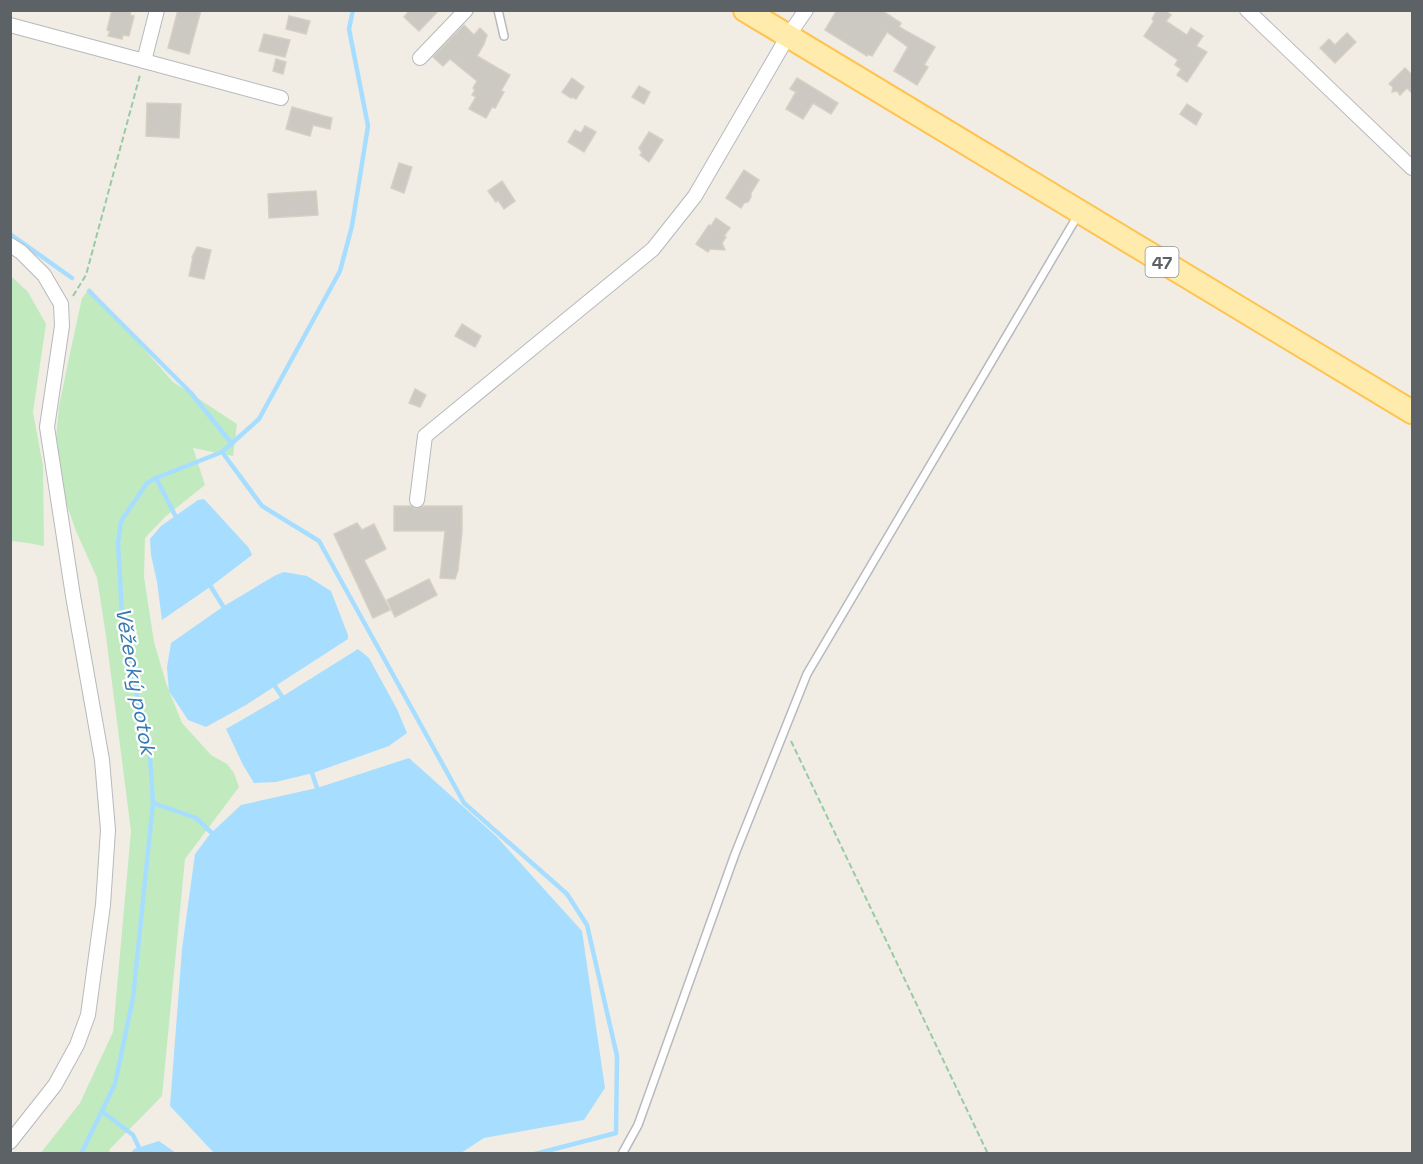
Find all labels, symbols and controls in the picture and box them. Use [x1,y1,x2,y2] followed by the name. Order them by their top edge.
[1146,247,1178,277] road number: 47
[110,605,163,759] water label: Věžecký potok

